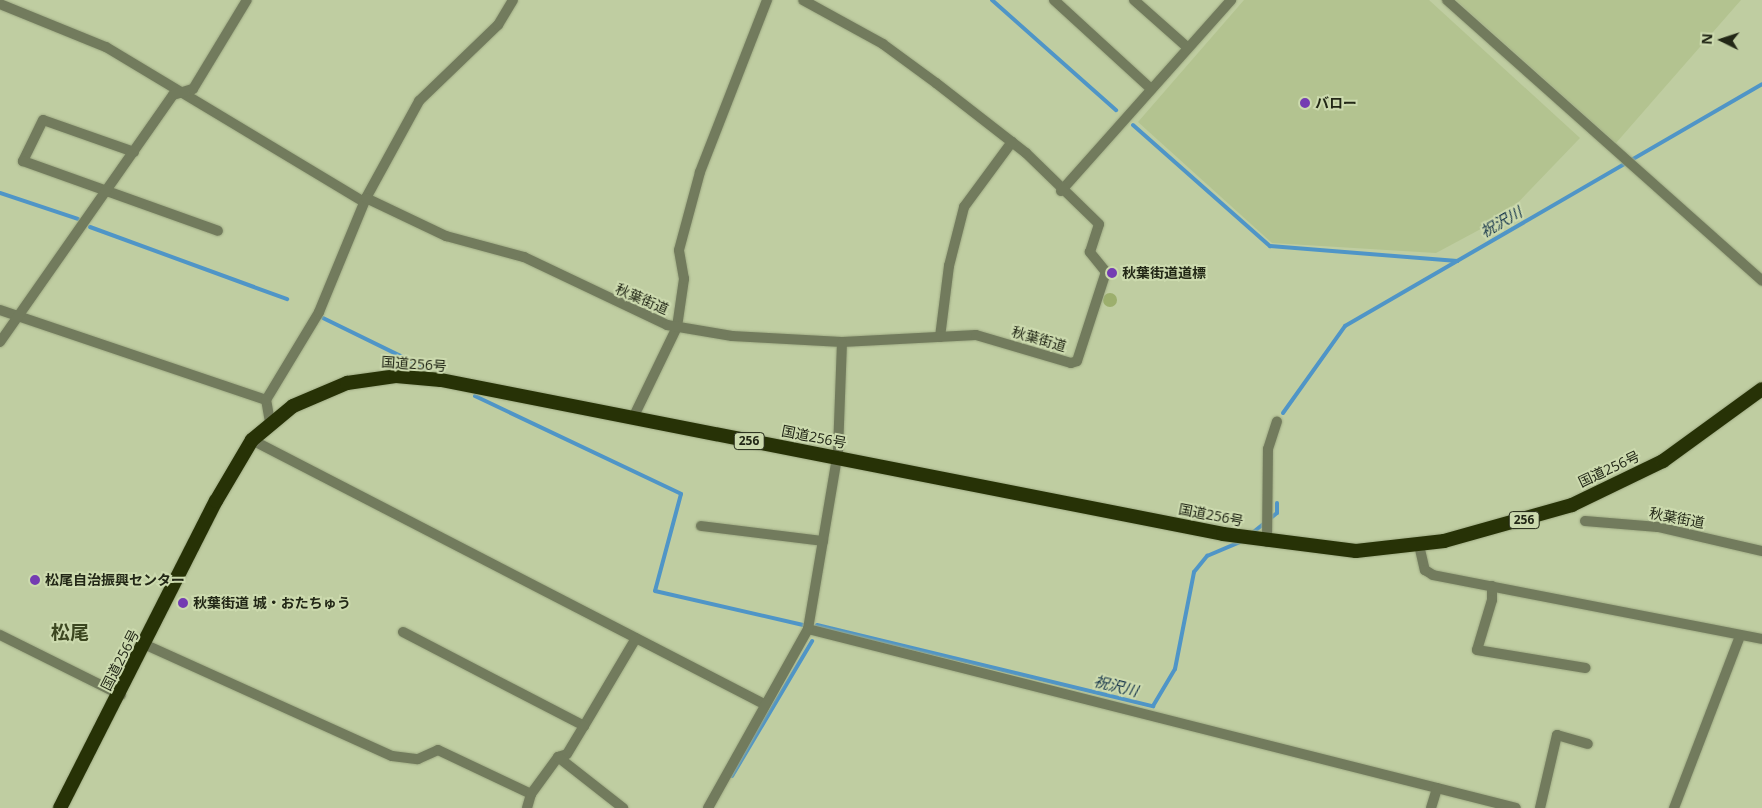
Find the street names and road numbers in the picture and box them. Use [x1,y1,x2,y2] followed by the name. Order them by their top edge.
[613,280,671,318] street label: 秋葉街道
[1010,323,1068,355] street label: 秋葉街道
[380,353,448,375] street label: 国道256号
[780,422,848,452] street label: 国道256号
[733,432,765,451] road number: 256
[1576,447,1642,491] street label: 国道256号
[1177,500,1245,530] street label: 国道256号
[1648,504,1706,532] street label: 秋葉街道
[1508,510,1540,530] road number: 256
[98,627,142,693] street label: 国道256号

